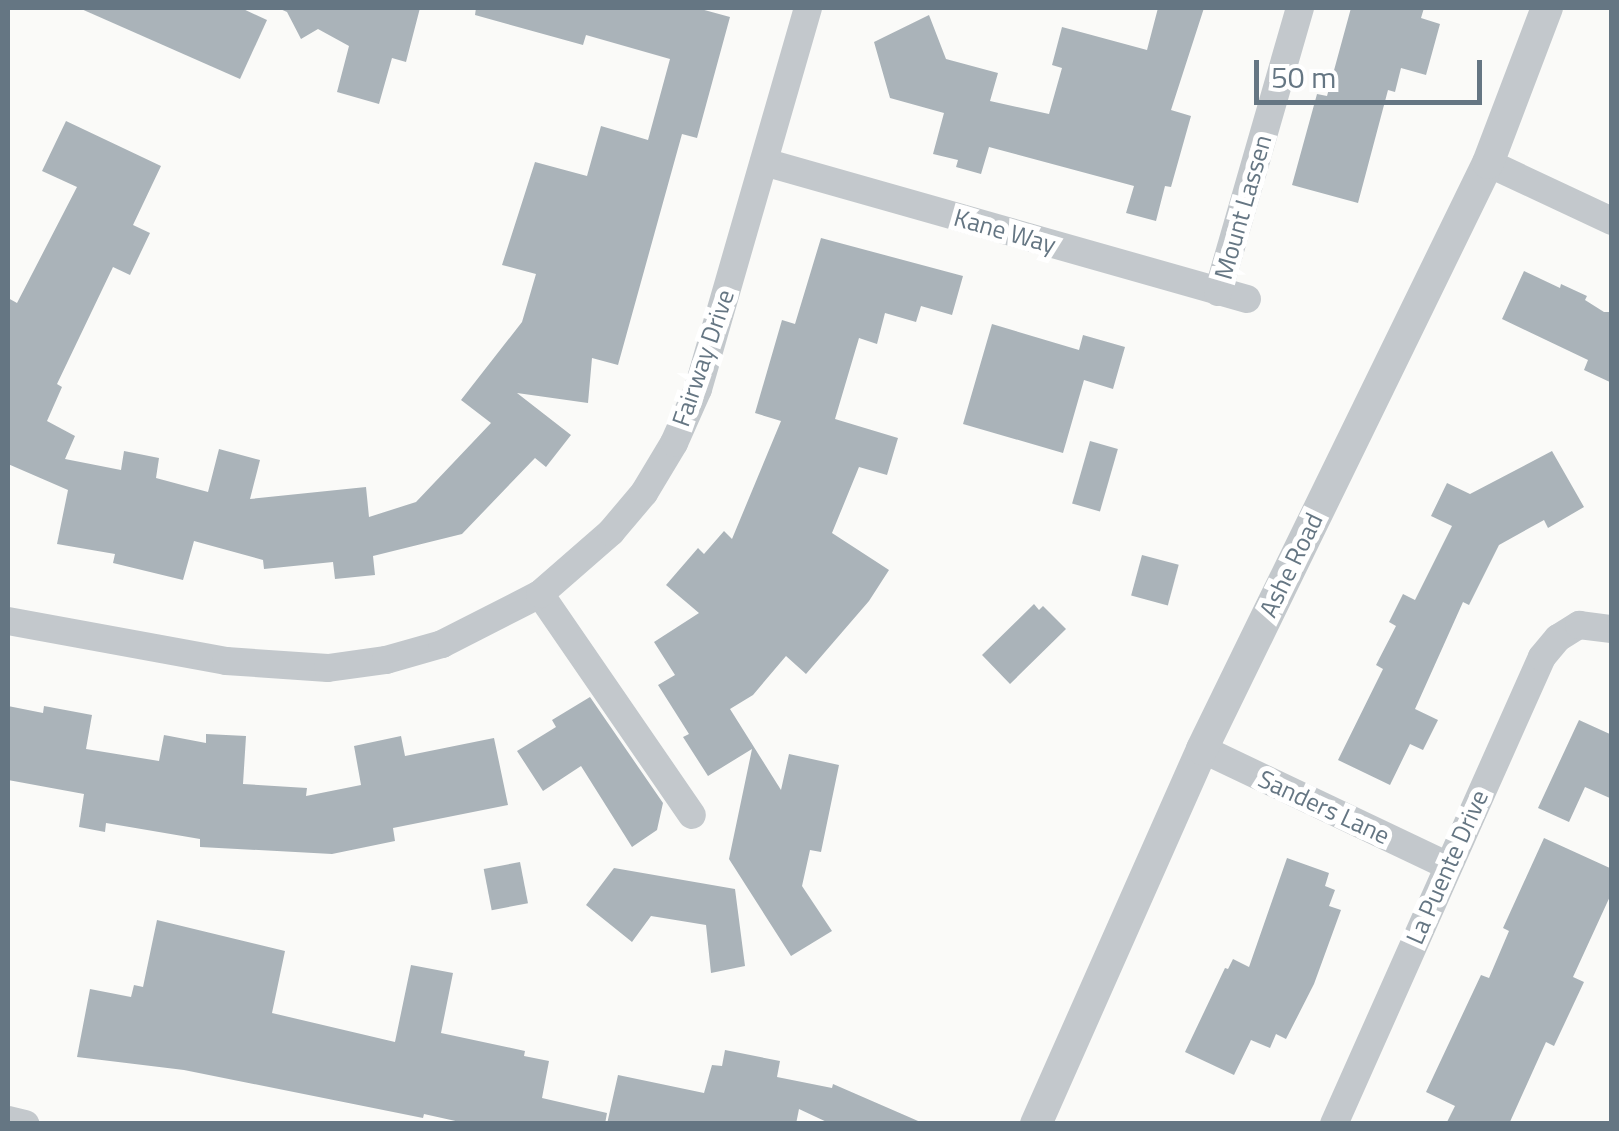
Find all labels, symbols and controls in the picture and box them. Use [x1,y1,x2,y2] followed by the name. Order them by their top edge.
[1259,40,1486,102] scale bar
[1271,54,1336,100] text: 50 m
[1208,131,1278,283] street label: Mount Lassen
[951,202,1059,260] street label: Kane Way
[666,286,740,430] street label: Fairway Drive
[1253,508,1329,622] street label: Ashe Road
[1253,763,1395,851] street label: Sanders Lane
[1400,785,1494,949] street label: La Puente Drive

